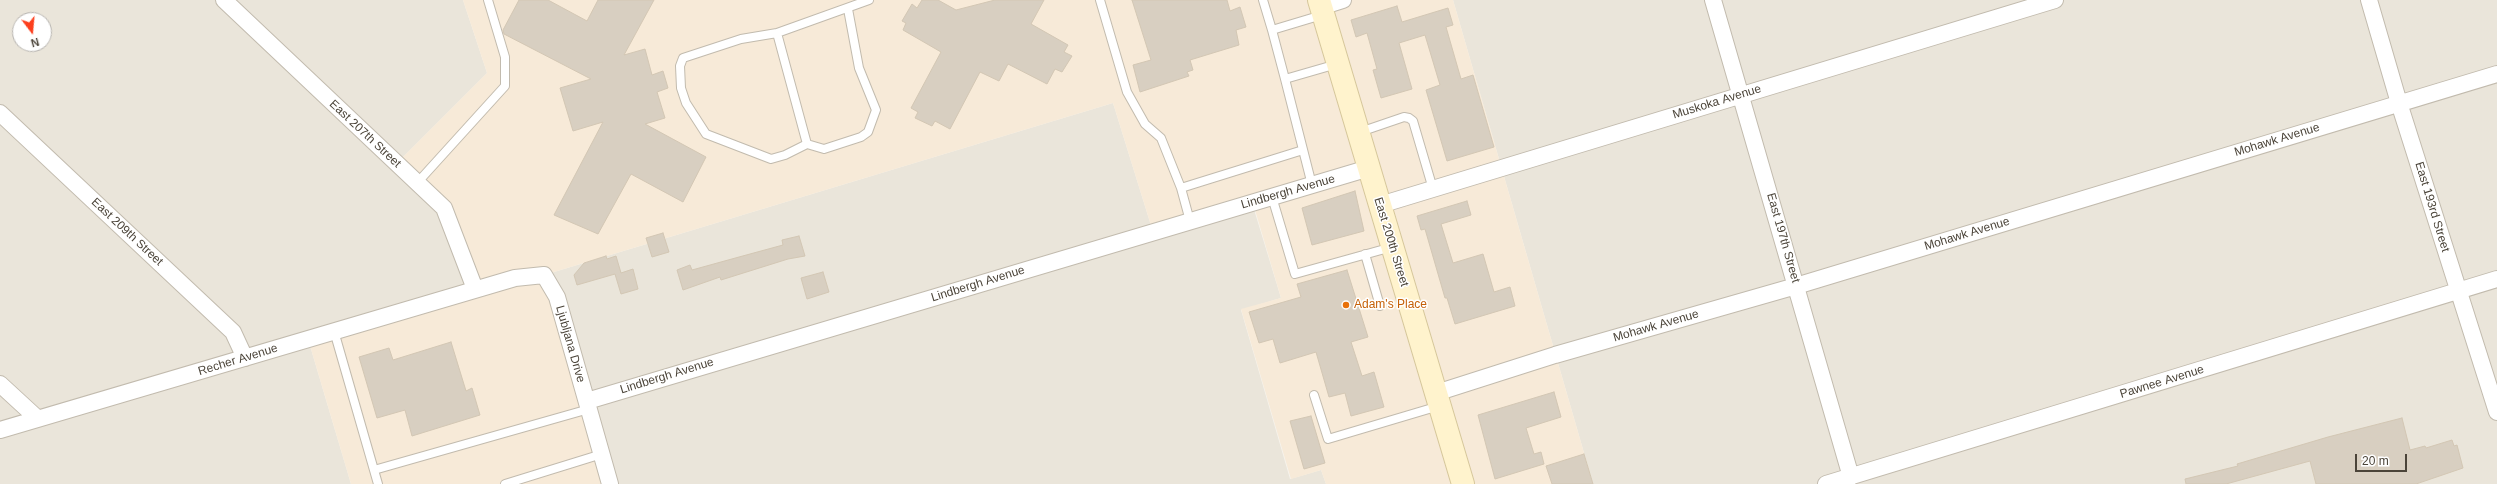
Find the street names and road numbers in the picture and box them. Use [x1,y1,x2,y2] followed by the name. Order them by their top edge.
[1671,82,1763,122] street label: Muskoka Avenue
[326,97,404,171] street label: East 207th Street
[2233,120,2321,160] street label: Mohawk Avenue
[2411,160,2453,254] street label: East 193rd Street
[1239,172,1337,212] street label: Lindbergh Avenue
[1763,191,1803,285] street label: East 197th Street
[88,195,166,269] street label: East 209th Street
[1371,196,1411,288] street label: East 200th Street
[1923,214,2011,254] street label: Mohawk Avenue
[929,263,1027,305] street label: Lindbergh Avenue
[552,304,588,384] street label: Ljubljana Drive
[1611,307,1701,345] street label: Mohawk Avenue
[196,341,280,379] street label: Recher Avenue
[618,355,716,397] street label: Lindbergh Avenue
[2118,362,2206,402] street label: Pawnee Avenue

